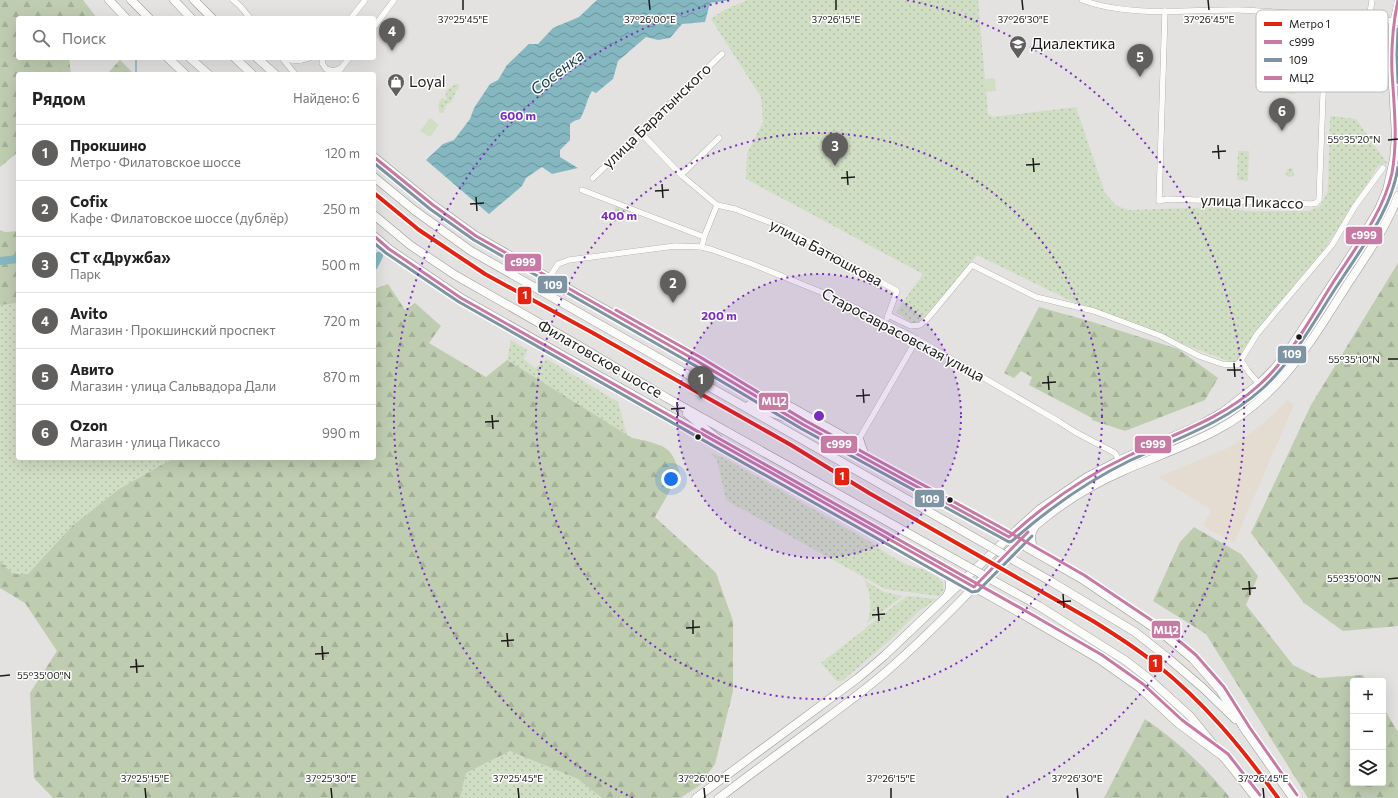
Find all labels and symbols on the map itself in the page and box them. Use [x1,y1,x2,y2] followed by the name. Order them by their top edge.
[1256,10,1388,92] legend
[438,13,488,25] text: 37°25'45"E
[624,13,676,25] text: 37°26'00"E
[811,13,861,25] text: 37°26'15"E
[997,13,1049,25] text: 37°26'30"E
[1184,13,1234,25] text: 37°26'45"E
[1289,17,1330,30] text: Метро 1
[379,18,405,51] pin: 4
[1008,34,1028,59] school or university icon: Диалектика
[1031,34,1115,52] place label: Диалектика
[1289,35,1315,48] text: с999
[1127,44,1153,77] pin: 5
[526,45,587,98] water label: Сосенка
[1289,53,1308,66] text: 109
[598,59,714,172] street label: улица Баратынского
[1289,71,1314,84] text: МЦ2
[386,72,406,97] shop icon: Loyal
[409,72,446,90] place label: Loyal
[1269,98,1295,131] pin: 6
[500,108,536,122] text: 600 m
[822,133,848,166] pin: 3
[1328,133,1380,145] text: 55°35'20"N
[1200,190,1304,212] street label: улица Пикассо
[601,208,637,222] text: 400 m
[767,215,886,289] street label: улица Батюшкова
[1345,226,1383,245] line badge: с999
[1351,228,1377,241] text: с999
[504,253,542,272] line badge: с999
[510,255,536,268] text: с999
[660,270,686,303] pin: 2
[537,275,568,294] line badge: 109
[543,278,563,291] text: 109
[819,284,988,385] street label: Старосаврасовская улица
[517,286,532,305] line badge: 1
[523,288,528,301] text: 1
[701,308,737,322] text: 200 m
[535,315,666,401] street label: Филатовское шоссе
[1294,332,1304,342] unlabelled marker
[1277,345,1307,364] line badge: 109
[1282,347,1302,360] text: 109
[1328,353,1380,365] text: 55°35'10"N
[688,366,714,399] pin: 1
[758,392,789,411] line badge: МЦ2
[761,394,787,407] text: МЦ2
[812,409,826,423] centre of rings
[693,432,703,442] unlabelled marker
[820,435,858,454] line badge: с999
[1134,435,1172,454] line badge: с999
[826,437,852,450] text: с999
[1140,437,1166,450] text: с999
[834,467,850,486] line badge: 1
[661,469,681,489] your location
[840,469,845,482] text: 1
[914,489,945,508] line badge: 109
[920,492,940,505] text: 109
[945,495,955,505] unlabelled marker
[1327,572,1381,584] text: 55°35'00"N
[1151,620,1181,639] line badge: МЦ2
[1153,623,1179,636] text: МЦ2
[1148,654,1163,673] line badge: 1
[1153,656,1158,669] text: 1
[17,669,71,681] text: 55°35'00"N
[121,772,169,784] text: 37°25'15"E
[306,772,357,784] text: 37°25'30"E
[493,772,543,784] text: 37°25'45"E
[678,772,730,784] text: 37°26'00"E
[866,772,916,784] text: 37°26'15"E
[1051,772,1103,784] text: 37°26'30"E
[1238,772,1288,784] text: 37°26'45"E

